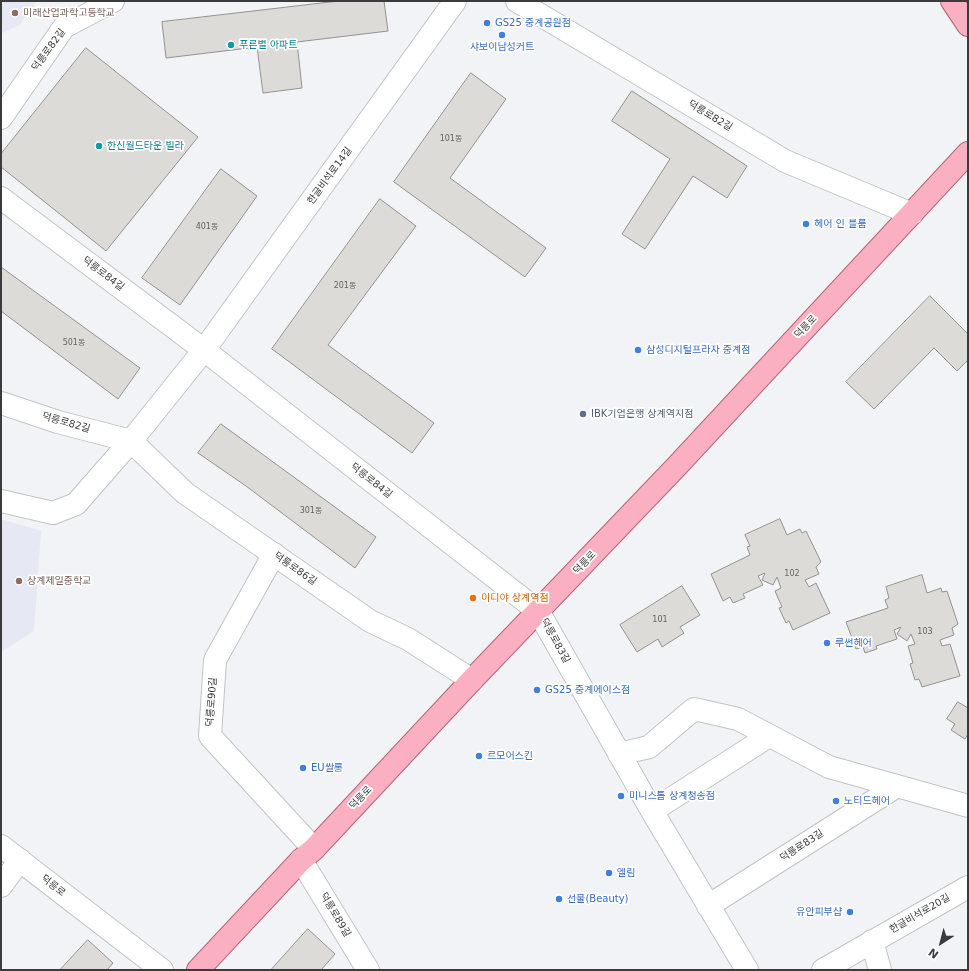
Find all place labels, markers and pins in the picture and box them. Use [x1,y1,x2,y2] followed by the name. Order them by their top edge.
[23,7,115,19] place label: 미래산업과학고등학교
[10,8,20,18] marker: 미래산업과학고등학교
[495,17,571,29] place label: GS25 중계공원점
[482,18,492,28] marker: GS25 중계공원점
[497,30,507,40] marker: 샤보이남성커트
[239,39,297,51] place label: 푸른별 아파트
[226,40,236,50] marker: 푸른별 아파트
[470,41,534,53] place label: 샤보이남성커트
[107,140,184,152] place label: 한신월드타운 빌라
[94,141,104,151] marker: 한신월드타운 빌라
[814,218,866,230] place label: 헤어 인 블룸
[801,219,811,229] marker: 헤어 인 블룸
[646,344,750,356] place label: 삼성디지털프라자 중계점
[633,345,643,355] marker: 삼성디지털프라자 중계점
[591,408,693,420] place label: IBK기업은행 상계역지점
[578,409,588,419] marker: IBK기업은행 상계역지점
[27,575,91,587] place label: 상계제일중학교
[14,576,24,586] marker: 상계제일중학교
[481,592,549,604] place label: 이디야 상계역점
[468,593,478,603] marker: 이디야 상계역점
[835,637,872,649] place label: 루썬헤어
[822,638,832,648] marker: 루썬헤어
[545,684,630,696] place label: GS25 중계에이스점
[532,685,542,695] marker: GS25 중계에이스점
[487,750,533,762] place label: 르모어스킨
[474,751,484,761] marker: 르모어스킨
[311,762,343,774] place label: EU쌀롱
[298,763,308,773] marker: EU쌀롱
[629,790,715,802] place label: 미니스톱 상계청송점
[616,791,626,801] marker: 미니스톱 상계청송점
[844,795,890,807] place label: 노티드헤어
[831,796,841,806] marker: 노티드헤어
[617,867,635,879] place label: 엘림
[604,868,614,878] marker: 엘림
[567,893,629,905] place label: 선물(Beauty)
[554,894,564,904] marker: 선물(Beauty)
[796,906,842,918] place label: 유안피부샵
[845,907,855,917] marker: 유안피부샵

